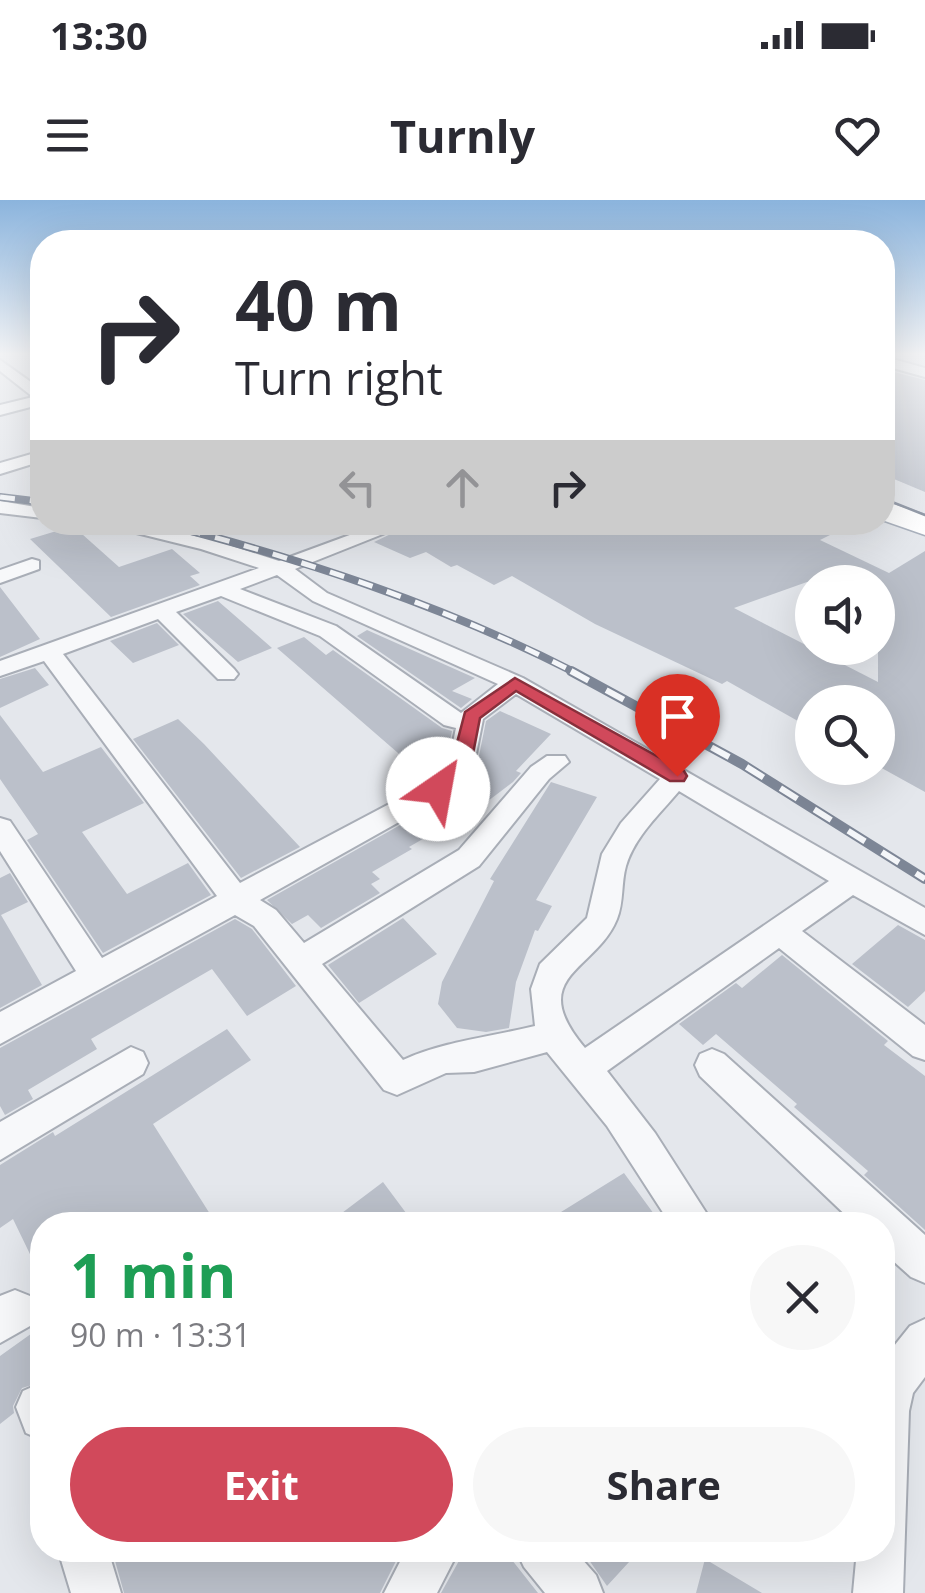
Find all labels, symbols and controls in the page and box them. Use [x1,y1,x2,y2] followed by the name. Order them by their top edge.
[50,9,148,61] text: 13:30
[390,105,535,166] text: Turnly
[40,108,95,163] icon: menu
[830,108,885,163] icon: heart
[235,256,402,352] text: 40 m
[70,270,200,400] icon: right
[235,347,443,408] text: Turn right
[330,460,385,515] icon: left
[435,460,490,515] icon: ahead
[540,460,595,515] icon: right
[795,565,895,785] map controls
[795,565,895,665] button: sound
[635,674,720,777] pin
[795,685,895,785] button: search
[650,689,705,744] icon: arrive
[386,737,490,841] position arrow
[70,1234,237,1316] text: 1 min
[750,1245,855,1350] button: close
[70,1313,251,1356] text: 90 m · 13:31
[70,1427,453,1542] button: Exit
[473,1427,855,1542] button: Share

